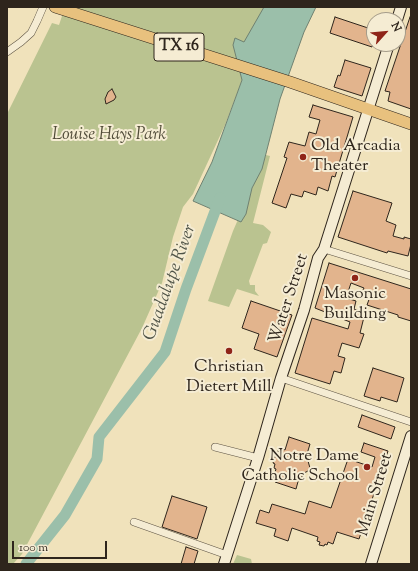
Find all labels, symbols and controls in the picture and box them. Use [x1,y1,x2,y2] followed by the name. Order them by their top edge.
[366,12,406,52] north arrow
[387,19,405,35] text: N
[154,33,204,61] road number: TX 16
[52,126,166,146] park label: Louise Hays Park
[311,137,401,177] place label: Old Arcadia Theater
[298,152,308,162] marker: Old Arcadia Theater
[140,222,202,344] water label: Guadalupe River
[266,252,314,346] street label: Water Street
[350,273,360,283] marker: Masonic Building
[324,285,386,325] place label: Masonic Building
[224,346,234,356] marker: Christian Dietert Mill
[186,358,272,398] place label: Christian Dietert Mill
[241,447,359,487] place label: Notre Dame Catholic School
[354,451,398,539] street label: Main Street
[362,462,372,472] marker: Notre Dame Catholic School
[14,533,109,559] scale bar
[19,539,48,557] text: 100 m

